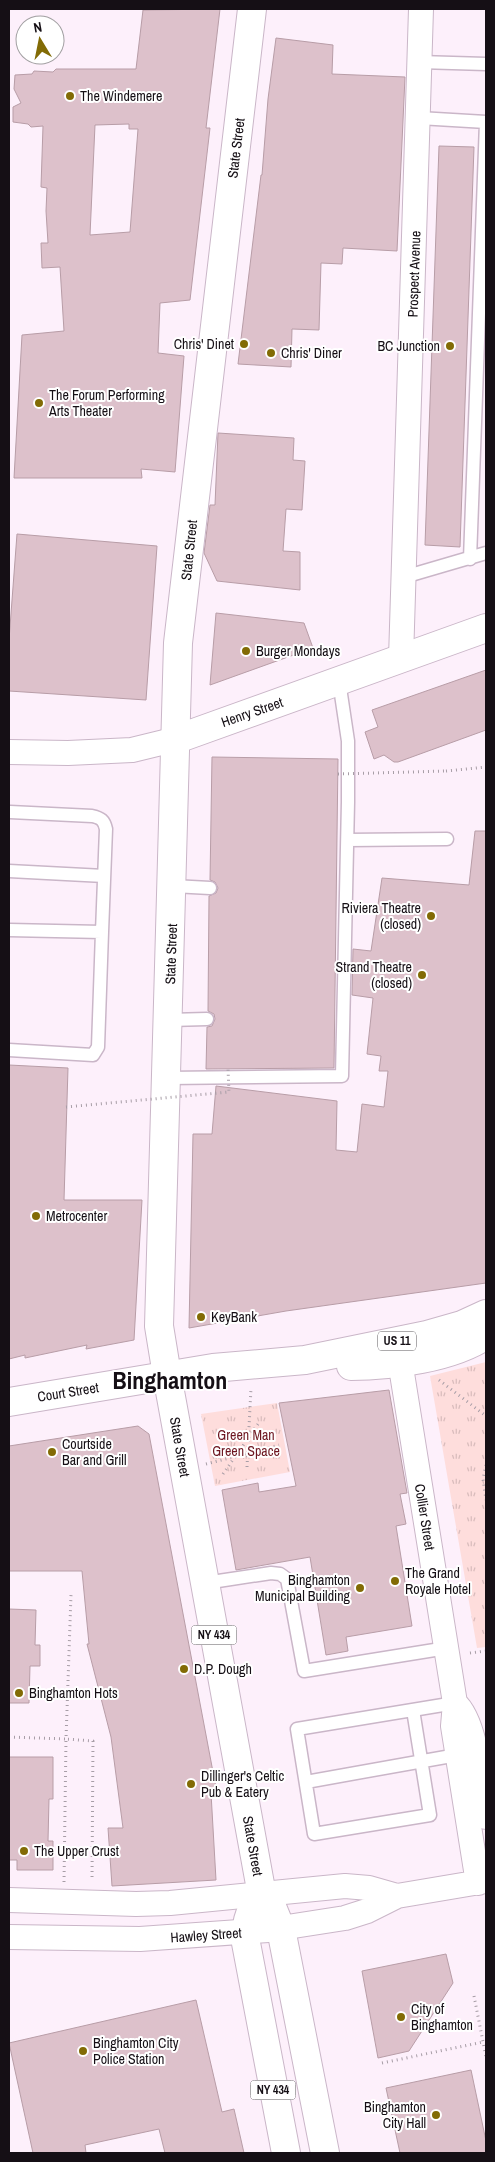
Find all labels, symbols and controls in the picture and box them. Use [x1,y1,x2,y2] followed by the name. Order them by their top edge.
[15,15,65,65] north arrow
[32,18,43,37] text: N
[80,87,162,105] place label: The Windemere
[64,90,76,102] marker: The Windemere
[223,117,249,179] street label: State Street
[403,230,425,318] street label: Prospect Avenue
[174,335,234,353] place label: Chris' Dinet
[377,337,440,355] place label: BC Junction
[238,338,250,350] marker: Chris' Dinet
[444,340,456,352] marker: BC Junction
[281,344,342,362] place label: Chris' Diner
[265,347,277,359] marker: Chris' Diner
[48,386,165,420] place label: The Forum Performing Arts Theater
[33,397,45,409] marker: The Forum Performing Arts Theater
[177,519,201,581] street label: State Street
[256,642,340,660] place label: Burger Mondays
[240,645,252,657] marker: Burger Mondays
[219,693,285,731] street label: Henry Street
[341,899,421,933] place label: Riviera Theatre (closed)
[425,910,437,922] marker: Riviera Theatre (closed)
[161,923,181,985] street label: State Street
[336,958,412,992] place label: Strand Theatre (closed)
[416,969,428,981] marker: Strand Theatre (closed)
[46,1207,107,1225] place label: Metrocenter
[30,1210,42,1222] marker: Metrocenter
[211,1308,257,1326] place label: KeyBank
[195,1311,207,1323] marker: KeyBank
[378,1332,416,1350] road number: US 11
[113,1364,227,1396] district label: Binghamton
[36,1378,100,1406] street label: Court Street
[166,1416,194,1478] street label: State Street
[212,1426,280,1460] park label: Green Man Green Space
[62,1435,126,1469] place label: Courtside Bar and Grill
[46,1446,58,1458] marker: Courtside Bar and Grill
[411,1483,439,1551] street label: Collier Street
[405,1564,471,1598] place label: The Grand Royale Hotel
[255,1571,351,1605] place label: Binghamton Municipal Building
[389,1575,401,1587] marker: The Grand Royale Hotel
[354,1582,366,1594] marker: Binghamton Municipal Building
[192,1626,236,1644] road number: NY 434
[194,1660,252,1678] place label: D.P. Dough
[178,1663,190,1675] marker: D.P. Dough
[29,1684,118,1702] place label: Binghamton Hots
[13,1687,25,1699] marker: Binghamton Hots
[201,1767,284,1801] place label: Dillinger's Celtic Pub & Eatery
[185,1778,197,1790] marker: Dillinger's Celtic Pub & Eatery
[239,1815,267,1877] street label: State Street
[34,1842,119,1860] place label: The Upper Crust
[18,1845,30,1857] marker: The Upper Crust
[170,1924,242,1946] street label: Hawley Street
[411,2000,473,2034] place label: City of Binghamton
[395,2011,407,2023] marker: City of Binghamton
[93,2034,179,2068] place label: Binghamton City Police Station
[77,2045,89,2057] marker: Binghamton City Police Station
[250,2080,296,2100] road number: NY 434
[364,2098,426,2132] place label: Binghamton City Hall
[430,2109,442,2121] marker: Binghamton City Hall

